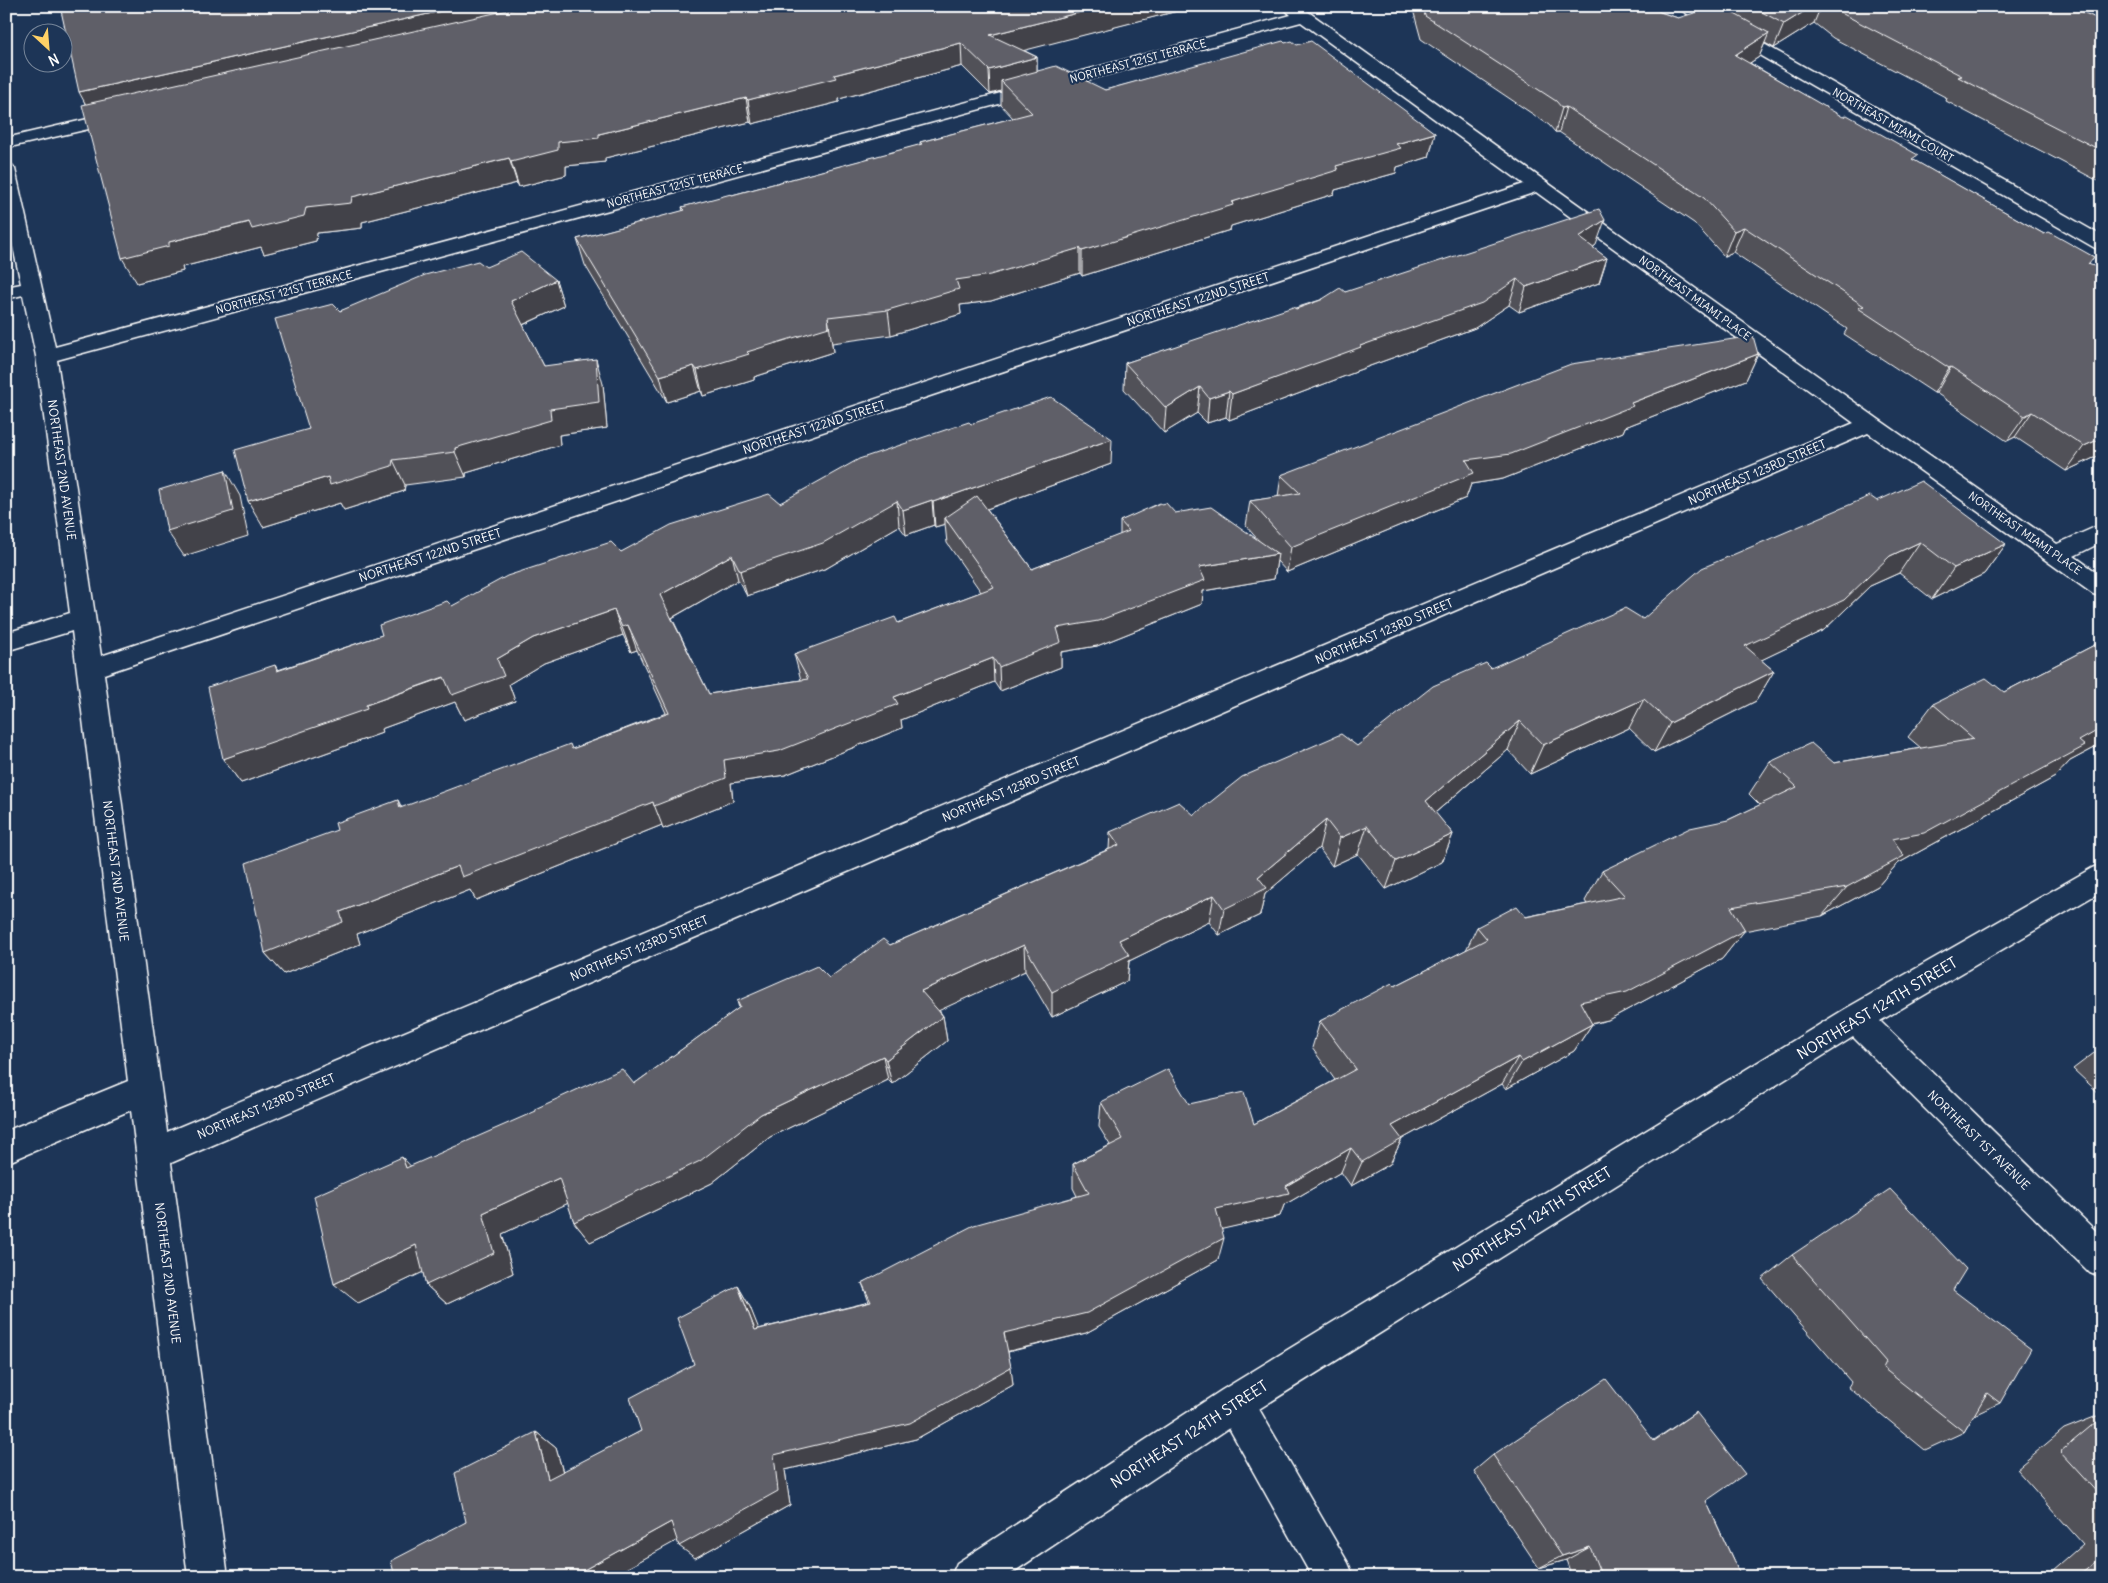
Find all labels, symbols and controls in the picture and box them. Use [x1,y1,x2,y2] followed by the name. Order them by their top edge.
[22,22,72,72] north arrow
[1068,36,1208,86] street label: NORTHEAST 121ST TERRACE
[45,49,62,70] text: N
[1830,85,1956,165] street label: NORTHEAST MIAMI COURT
[605,161,745,211] street label: NORTHEAST 121ST TERRACE
[1636,253,1754,343] street label: NORTHEAST MIAMI PLACE
[214,267,354,317] street label: NORTHEAST 121ST TERRACE
[1125,269,1271,329] street label: NORTHEAST 122ND STREET
[741,397,887,457] street label: NORTHEAST 122ND STREET
[45,399,79,541] street label: NORTHEAST 2ND AVENUE
[1686,436,1828,508] street label: NORTHEAST 123RD STREET
[1966,489,2084,577] street label: NORTHEAST MIAMI PLACE
[357,525,503,585] street label: NORTHEAST 122ND STREET
[1313,595,1455,667] street label: NORTHEAST 123RD STREET
[940,753,1082,825] street label: NORTHEAST 123RD STREET
[100,800,132,942] street label: NORTHEAST 2ND AVENUE
[568,912,710,984] street label: NORTHEAST 123RD STREET
[1793,952,1961,1063] street label: NORTHEAST 124TH STREET
[195,1070,337,1142] street label: NORTHEAST 123RD STREET
[1925,1087,2033,1193] street label: NORTHEAST 1ST AVENUE
[1449,1162,1615,1276] street label: NORTHEAST 124TH STREET
[152,1202,184,1344] street label: NORTHEAST 2ND AVENUE
[1107,1376,1271,1492] street label: NORTHEAST 124TH STREET

